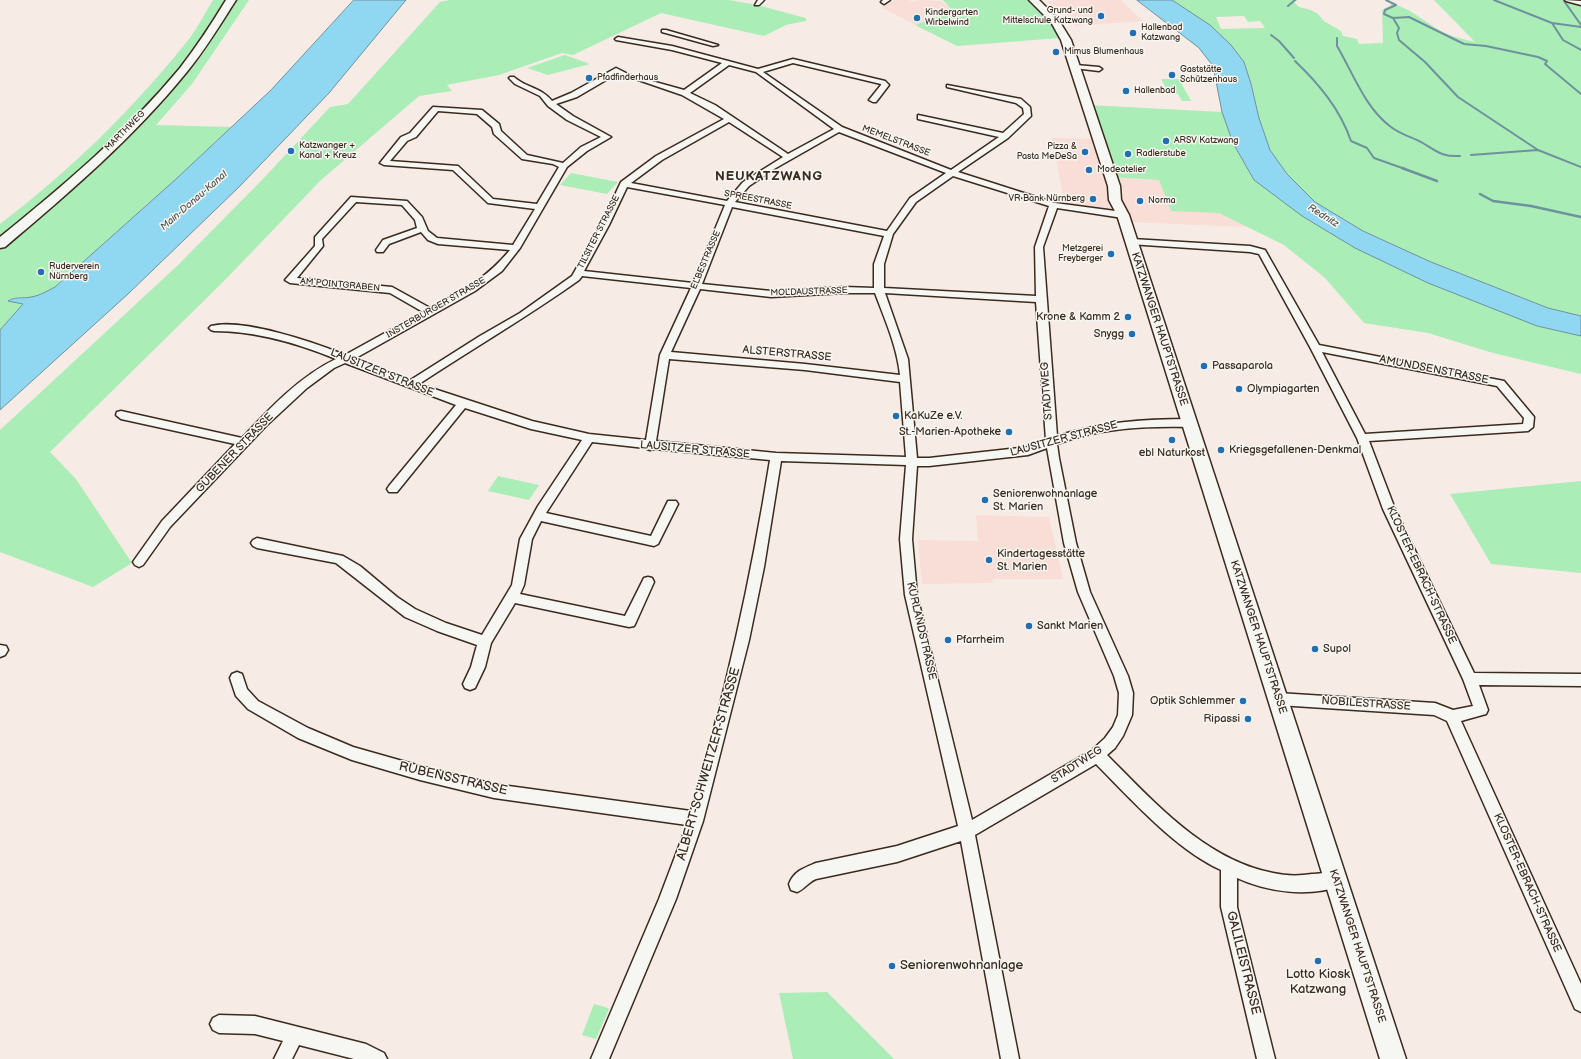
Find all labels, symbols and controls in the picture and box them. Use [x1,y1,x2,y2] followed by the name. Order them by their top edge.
[1002,6,1093,27] place label: Grund- und Mittelschule Katzwang
[925,8,978,29] place label: Kindergarten Wirbelwind
[1096,11,1106,21] marker: Grund- und Mittelschule Katzwang
[912,13,922,23] marker: Kindergarten Wirbelwind
[1141,23,1182,44] place label: Hallenbad Katzwang
[1128,28,1138,38] marker: Hallenbad Katzwang
[1051,47,1061,57] marker: Mimus Blumenhaus
[1064,47,1144,57] place label: Mimus Blumenhaus
[1180,65,1237,86] place label: Gaststätte Schützenhaus
[1167,70,1177,80] marker: Gaststätte Schützenhaus
[584,73,594,83] marker: Pfadfinderhaus
[597,73,658,83] place label: Pfadfinderhaus
[1121,86,1131,96] marker: Hallenbad
[1134,86,1175,96] place label: Hallenbad
[103,109,147,153] street label: MARTHWEG
[860,123,932,159] street label: MEMELSTRASSE
[1161,136,1171,146] marker: ARSV Katzwang
[1174,136,1239,146] place label: ARSV Katzwang
[299,141,356,162] place label: Katzwanger + Kanal + Kreuz
[1017,142,1077,163] place label: Pizza & Pasta MeDeSa
[286,146,296,156] marker: Katzwanger + Kanal + Kreuz
[1080,147,1090,157] marker: Pizza & Pasta MeDeSa
[1123,149,1133,159] marker: Radlerstube
[1136,149,1186,159] place label: Radlerstube
[1084,165,1094,175] marker: Modeatelier
[1097,165,1146,175] place label: Modeatelier
[158,169,230,233] water label: Main-Donau-Kanal
[715,169,823,185] district label: NEUKATZWANG
[723,188,793,212] street label: SPREESTRASSE
[576,193,622,271] street label: TILSITER STRASSE
[1009,194,1085,204] place label: VR Bank Nürnberg
[1088,194,1098,204] marker: VR Bank Nürnberg
[1135,196,1145,206] marker: Norma
[1148,196,1176,206] place label: Norma
[1305,202,1341,230] water label: Rednitz
[689,229,723,291] street label: ELBESTRASSE
[1058,244,1103,265] place label: Metzgerei Freyberger
[1106,249,1116,259] marker: Metzgerei Freyberger
[1128,251,1190,407] street label: KATZWANGER HAUPTSTRASSE
[49,262,99,283] place label: Ruderverein Nürnberg
[36,267,46,277] marker: Ruderverein Nürnberg
[385,275,487,341] street label: INSTERBURGER STRASSE
[300,276,380,294] street label: AM POINTGRABEN
[770,285,848,299] street label: MOLDAUSTRASSE
[1036,310,1120,324] place label: Krone & Kamm 2
[1123,312,1133,322] marker: Krone & Kamm 2
[1094,327,1124,341] place label: Snygg
[1127,329,1137,339] marker: Snygg
[742,344,832,364] street label: ALSTERSTRASSE
[328,346,436,400] street label: LAUSITZER STRASSE
[1378,353,1490,387] street label: AMUNDSENSTRASSE
[1212,359,1273,373] place label: Passaparola
[1199,361,1209,371] marker: Passaparola
[1038,362,1056,420] street label: STADTWEG
[1247,382,1320,396] place label: Olympiagarten
[1234,384,1244,394] marker: Olympiagarten
[904,409,962,423] place label: KaKuZe e.V.
[194,410,276,496] street label: GUBENER STRASSE
[891,411,901,421] marker: KaKuZe e.V.
[1009,418,1119,460] street label: LAUSITZER STRASSE
[899,425,1001,439] place label: St.-Marien-Apotheke
[1004,427,1014,437] marker: St.-Marien-Apotheke
[1167,435,1177,445] marker: ebl Naturkost
[639,439,751,461] street label: LAUSITZER STRASSE
[1229,443,1361,457] place label: Kriegsgefallenen-Denkmal
[1216,445,1226,455] marker: Kriegsgefallenen-Denkmal
[1139,446,1205,460] place label: ebl Naturkost
[993,487,1097,513] place label: Seniorenwohnanlage St. Marien
[980,495,990,505] marker: Seniorenwohnanlage St. Marien
[1383,504,1459,646] street label: KLOSTER-EBRACH-STRASSE
[997,547,1085,573] place label: Kindertagesstätte St. Marien
[984,555,994,565] marker: Kindertagesstätte St. Marien
[1227,559,1289,715] street label: KATZWANGER HAUPTSTRASSE
[903,581,939,681] street label: KURLANDSTRASSE
[1037,619,1103,633] place label: Sankt Marien
[1024,621,1034,631] marker: Sankt Marien
[956,633,1004,647] place label: Pfarrheim
[943,635,953,645] marker: Pfarrheim
[1323,642,1351,656] place label: Supol
[1310,644,1320,654] marker: Supol
[674,666,744,862] street label: ALBERT-SCHWEITZER-STRASSE
[1150,694,1235,708] place label: Optik Schlemmer
[1321,694,1411,714] street label: NOBILESTRASSE
[1238,696,1248,706] marker: Optik Schlemmer
[1204,712,1240,726] place label: Ripassi
[1243,714,1253,724] marker: Ripassi
[1049,744,1105,786] street label: STADTWEG
[397,759,509,799] street label: RUBENSSTRASSE
[1490,811,1564,955] street label: KLOSTER-EBRACH-STRASSE
[1326,868,1388,1024] street label: KATZWANGER HAUPTSTRASSE
[1223,910,1263,1016] street label: GALILEISTRASSE
[1313,956,1323,966] marker: Lotto Kiosk Katzwang
[900,958,1023,974] place label: Seniorenwohnanlage
[887,961,897,971] marker: Seniorenwohnanlage
[1286,967,1350,998] place label: Lotto Kiosk Katzwang

